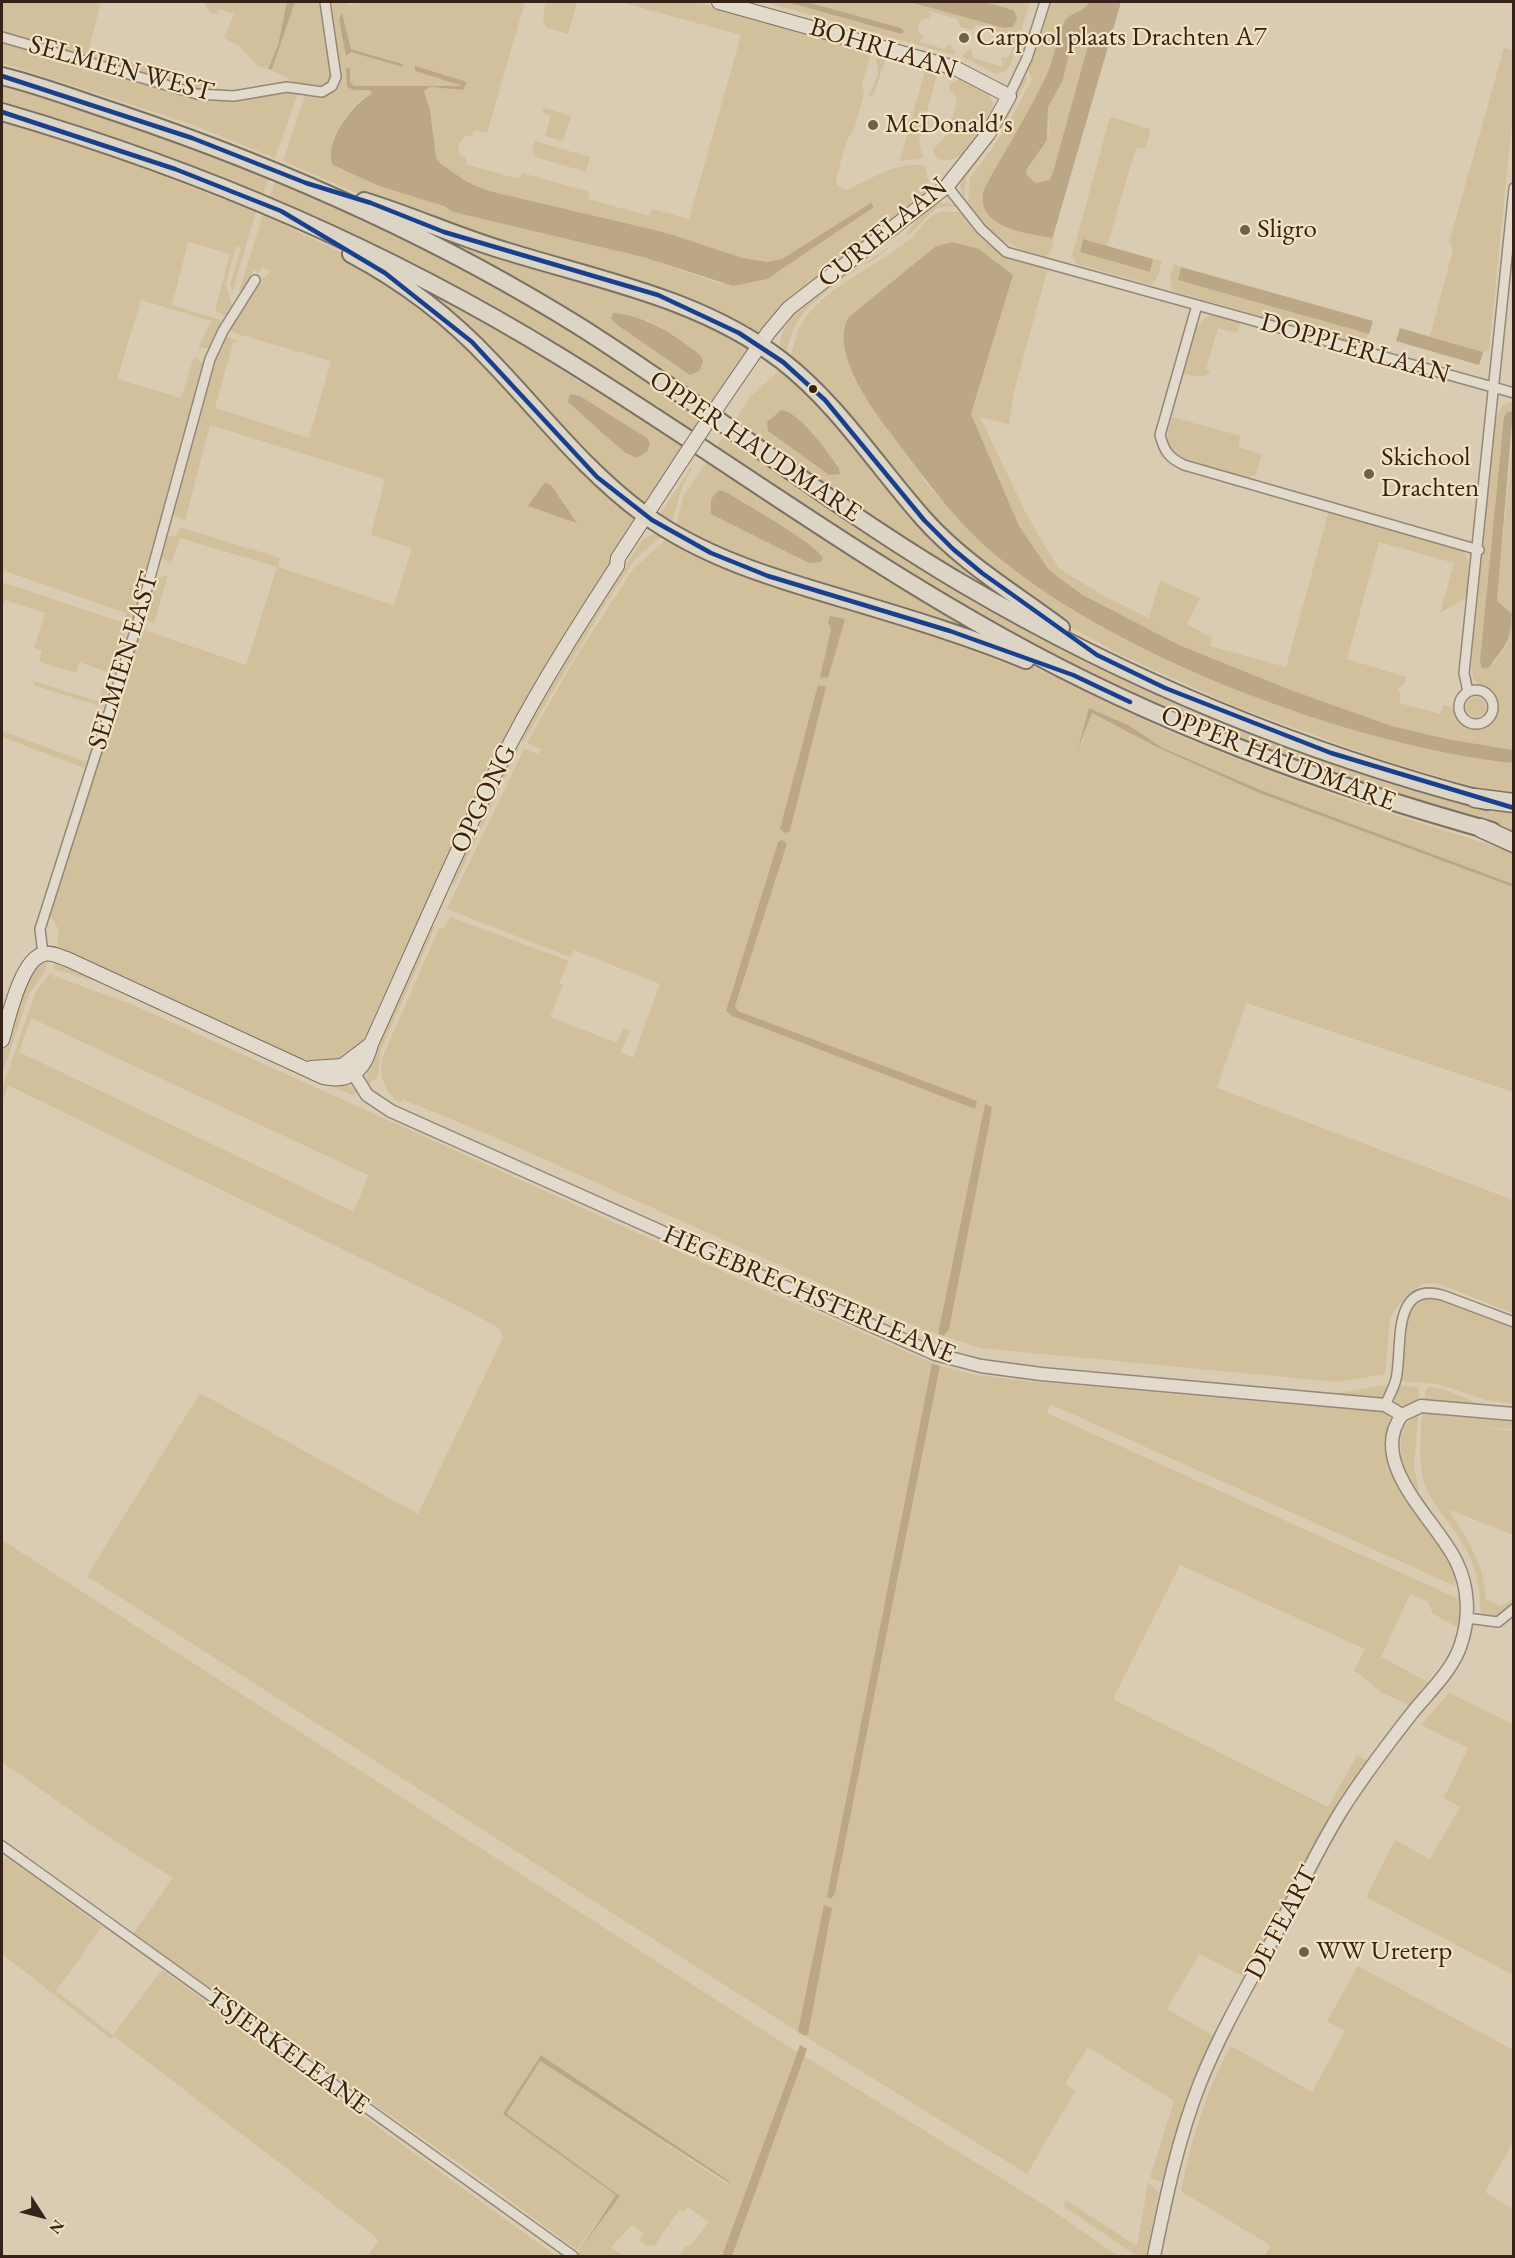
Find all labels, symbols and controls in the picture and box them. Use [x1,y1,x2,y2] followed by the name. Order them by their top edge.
[806,11,960,87] street label: BOHRLAAN
[976,22,1267,54] place label: Carpool plaats Drachten A7
[25,29,217,109] street label: SELMIEN WEST
[957,31,971,45] marker: Carpool plaats Drachten A7
[885,109,1013,141] place label: McDonald's
[866,118,880,132] marker: McDonald's
[812,171,954,295] street label: CURIELAAN
[1257,214,1317,246] place label: Sligro
[1238,223,1252,237] marker: Sligro
[1257,306,1453,392] street label: DOPPLERLAAN
[643,364,867,530] street label: OPPER HAUDMARE
[807,383,819,395] unlabelled marker
[1381,442,1479,505] place label: Skichool Drachten
[1362,467,1376,481] marker: Skichool Drachten
[82,568,166,754] street label: SELMIEN EAST
[1156,699,1400,819] street label: OPPER HAUDMARE
[444,739,524,859] street label: OPGONG
[658,1219,960,1371] street label: HEGEBRECHSTERLEANE
[1239,1861,1325,1985] street label: DE FEART
[1316,1936,1452,1968] place label: WW Ureterp
[1297,1945,1311,1959] marker: WW Ureterp
[199,1982,375,2122] street label: TSJERKELEANE
[12,2186,72,2246] north arrow
[45,2215,69,2238] text: N

